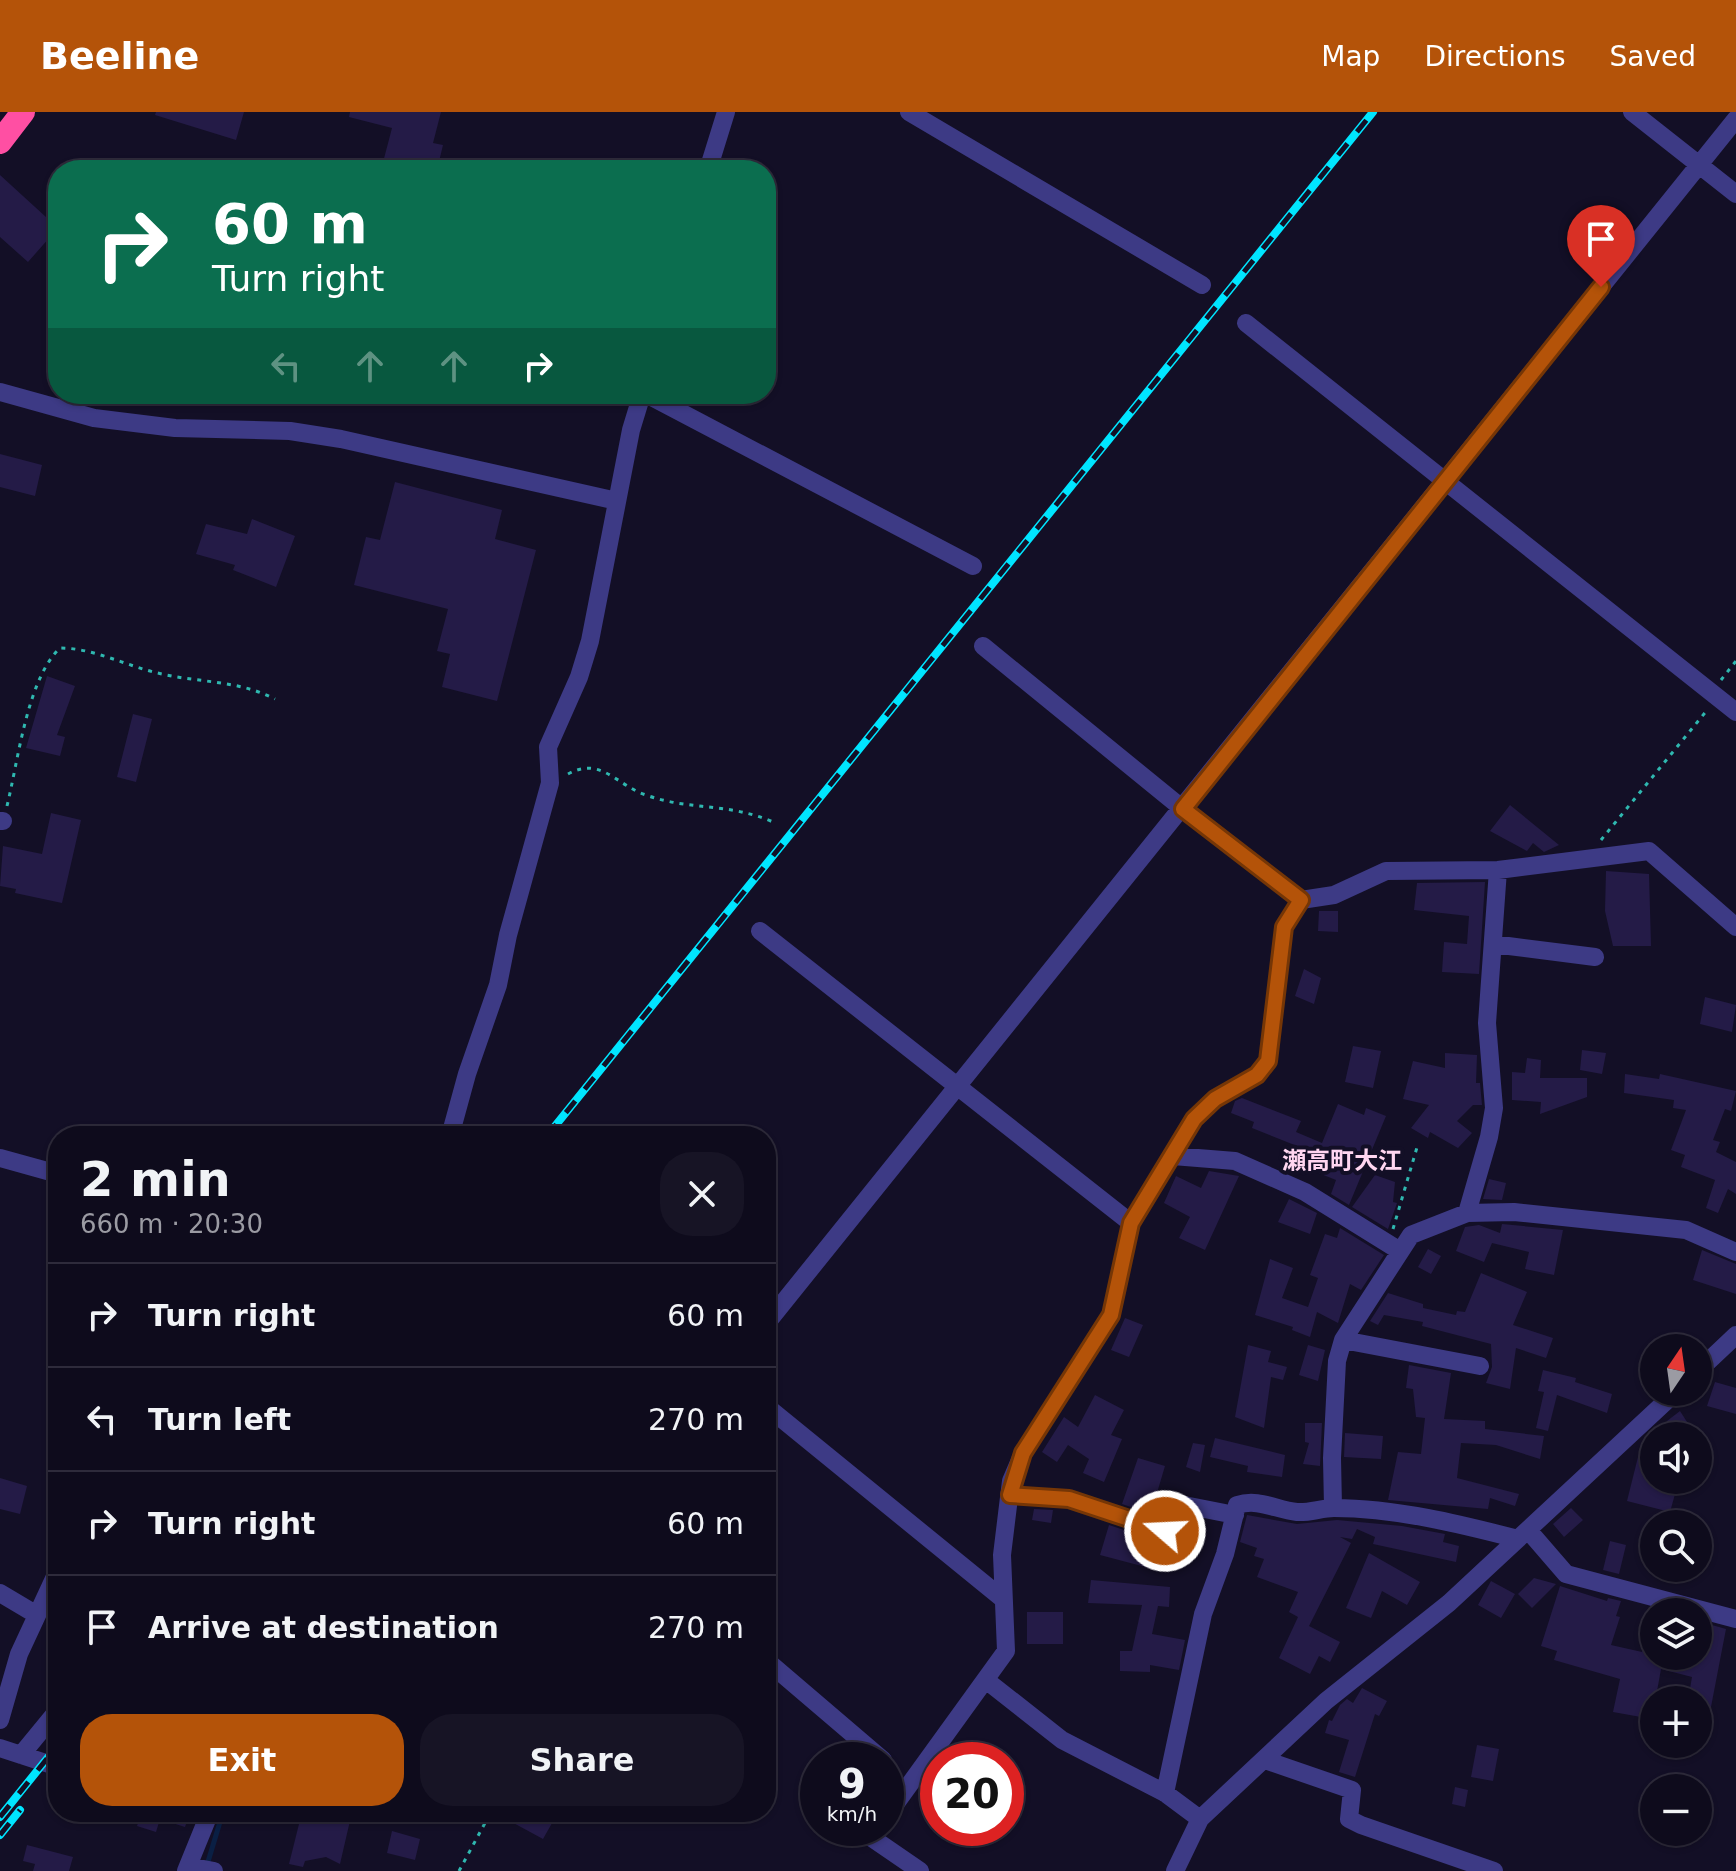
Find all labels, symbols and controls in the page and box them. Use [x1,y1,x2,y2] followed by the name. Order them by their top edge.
[40,34,199,78] text: Beeline
[1321,40,1380,73] text: Map
[1424,40,1565,73] text: Directions
[1609,40,1696,73] text: Saved
[212,191,368,256] text: 60 m
[80,192,184,296] icon: right
[1567,205,1635,287] pin
[1579,217,1623,261] icon: arrive
[212,258,384,299] text: Turn right
[264,344,308,388] icon: left
[348,344,392,388] icon: ahead
[432,344,476,388] icon: ahead
[516,344,560,388] icon: right
[1282,1147,1402,1175] district label: 瀬高町大江
[80,1151,231,1207] text: 2 min
[660,1152,744,1236] button: close
[80,1209,263,1239] text: 660 m · 20:30
[80,1293,124,1337] icon: right
[148,1298,315,1333] text: Turn right
[667,1298,744,1333] text: 60 m
[1640,1334,1712,1406] north arrow
[1640,1334,1712,1846] map controls
[80,1397,124,1441] icon: left
[148,1402,291,1437] text: Turn left
[648,1402,744,1437] text: 270 m
[1640,1422,1712,1494] button: sound
[1123,1489,1207,1573] position arrow
[80,1501,124,1545] icon: right
[148,1506,315,1541] text: Turn right
[667,1506,744,1541] text: 60 m
[1640,1510,1712,1582] button: search
[1640,1598,1712,1670] button: layers
[80,1605,124,1649] icon: arrive
[148,1610,499,1645] text: Arrive at destination
[648,1610,744,1645] text: 270 m
[1640,1686,1712,1758] button: +
[80,1714,404,1806] button: Exit
[420,1714,744,1806] button: Share
[920,1742,1024,1846] speed limit sign: 20
[838,1761,866,1807] text: 9
[1640,1774,1712,1846] button: −
[827,1802,877,1826] text: km/h

